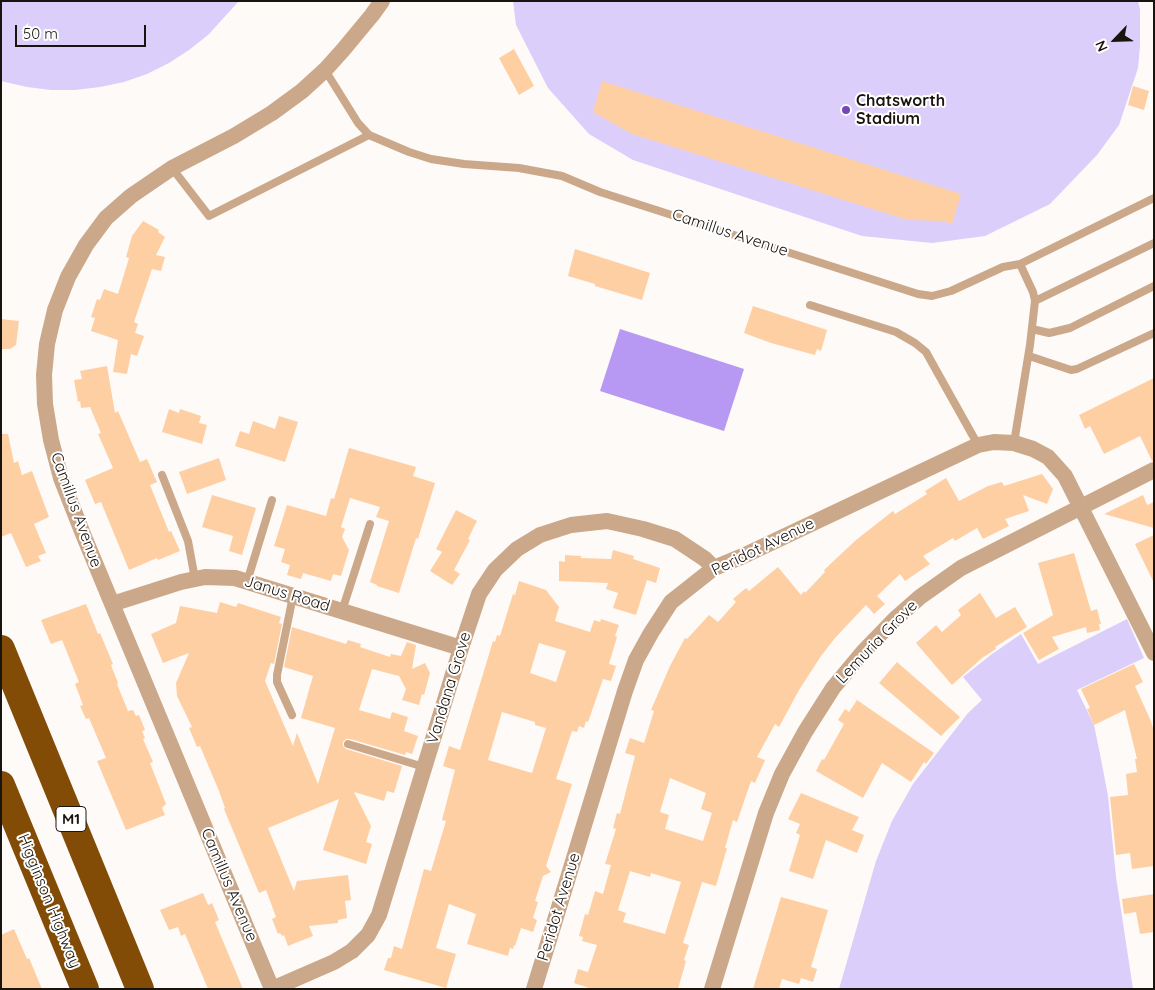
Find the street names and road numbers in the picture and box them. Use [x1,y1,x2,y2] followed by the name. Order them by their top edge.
[669,205,791,261] street label: Camillus Avenue
[46,450,106,570] street label: Camillus Avenue
[709,514,817,580] street label: Peridot Avenue
[242,572,332,616] street label: Janus Road
[832,596,922,688] street label: Lemuria Grove
[423,630,475,746] street label: Vandana Grove
[56,806,86,832] road number: M1
[196,825,262,945] street label: Camillus Avenue
[13,831,85,971] street label: Higginson Highway
[533,851,585,963] street label: Peridot Avenue

